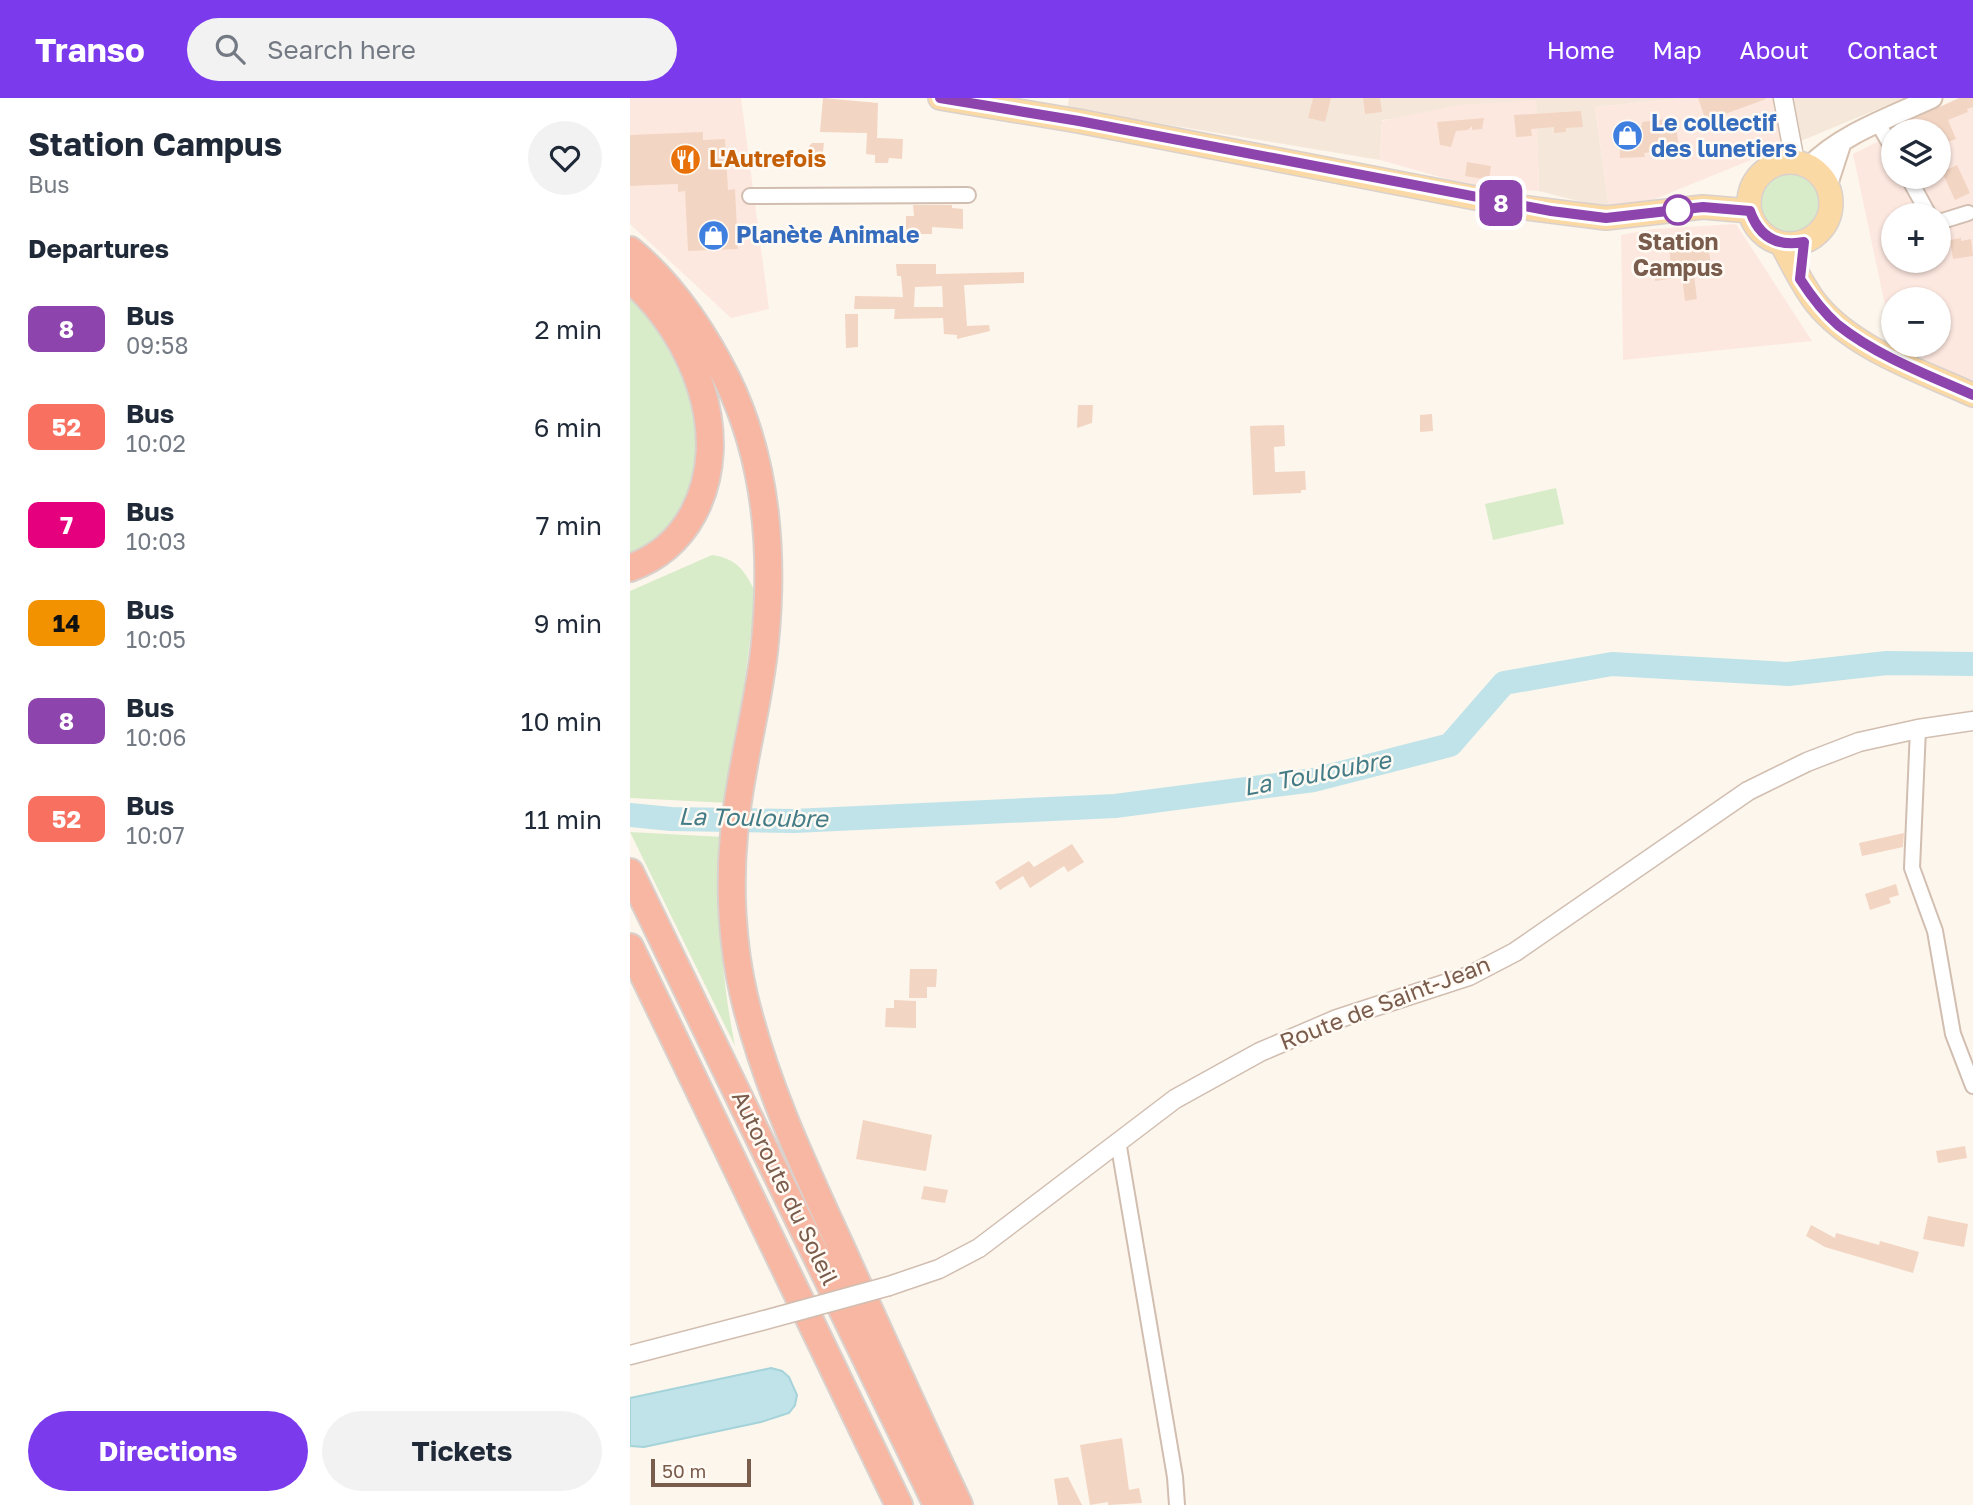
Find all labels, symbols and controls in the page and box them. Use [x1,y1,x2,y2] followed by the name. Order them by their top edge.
[187,18,677,81] search box
[35,30,145,69] text: Transo
[211,30,249,68] icon: search
[267,34,416,65] text: Search here
[1547,35,1615,64] text: Home
[1653,35,1702,64] text: Map
[1740,35,1809,64] text: About
[1847,35,1938,64] text: Contact
[1651,108,1797,162] place label: Le collectif des lunetiers
[1611,119,1645,153] shop icon: Le collectif des lunetiers
[1881,119,1951,357] map controls
[1881,119,1951,189] button: layers
[528,121,602,195] button: heart
[28,124,282,163] text: Station Campus
[669,142,703,176] restaurant icon: L'Autrefois
[709,144,826,172] place label: L'Autrefois
[28,170,70,198] text: Bus
[1478,180,1524,226] line badge: 8
[1493,188,1509,217] text: 8
[1663,195,1693,225] marker: Station Campus
[1881,203,1951,273] button: +
[696,218,730,252] shop icon: Planète Animale
[736,220,920,248] place label: Planète Animale
[1633,227,1723,281] place label: Station Campus
[28,233,169,264] text: Departures
[1881,287,1951,357] button: −
[126,300,174,331] text: Bus
[59,314,74,343] text: 8
[534,314,602,345] text: 2 min
[126,331,188,359] text: 09:58
[126,398,174,429] text: Bus
[52,412,81,441] text: 52
[534,412,602,443] text: 6 min
[126,429,186,457] text: 10:02
[126,496,174,527] text: Bus
[60,510,73,539] text: 7
[536,510,602,541] text: 7 min
[126,527,186,555] text: 10:03
[126,594,174,625] text: Bus
[53,608,80,637] text: 14
[534,608,602,639] text: 9 min
[126,625,186,653] text: 10:05
[126,692,174,723] text: Bus
[59,706,74,735] text: 8
[521,706,602,737] text: 10 min
[126,723,187,751] text: 10:06
[1241,744,1395,801] water label: La Touloubre
[126,790,174,821] text: Bus
[678,801,830,832] water label: La Touloubre
[52,804,81,833] text: 52
[524,804,602,835] text: 11 min
[126,821,185,849] text: 10:07
[1275,949,1494,1055] street label: Route de Saint-Jean
[727,1086,845,1289] street label: Autoroute du Soleil
[28,1411,308,1491] button: Directions
[322,1411,602,1491] button: Tickets
[651,1456,751,1488] scale bar
[662,1459,706,1482] text: 50 m

